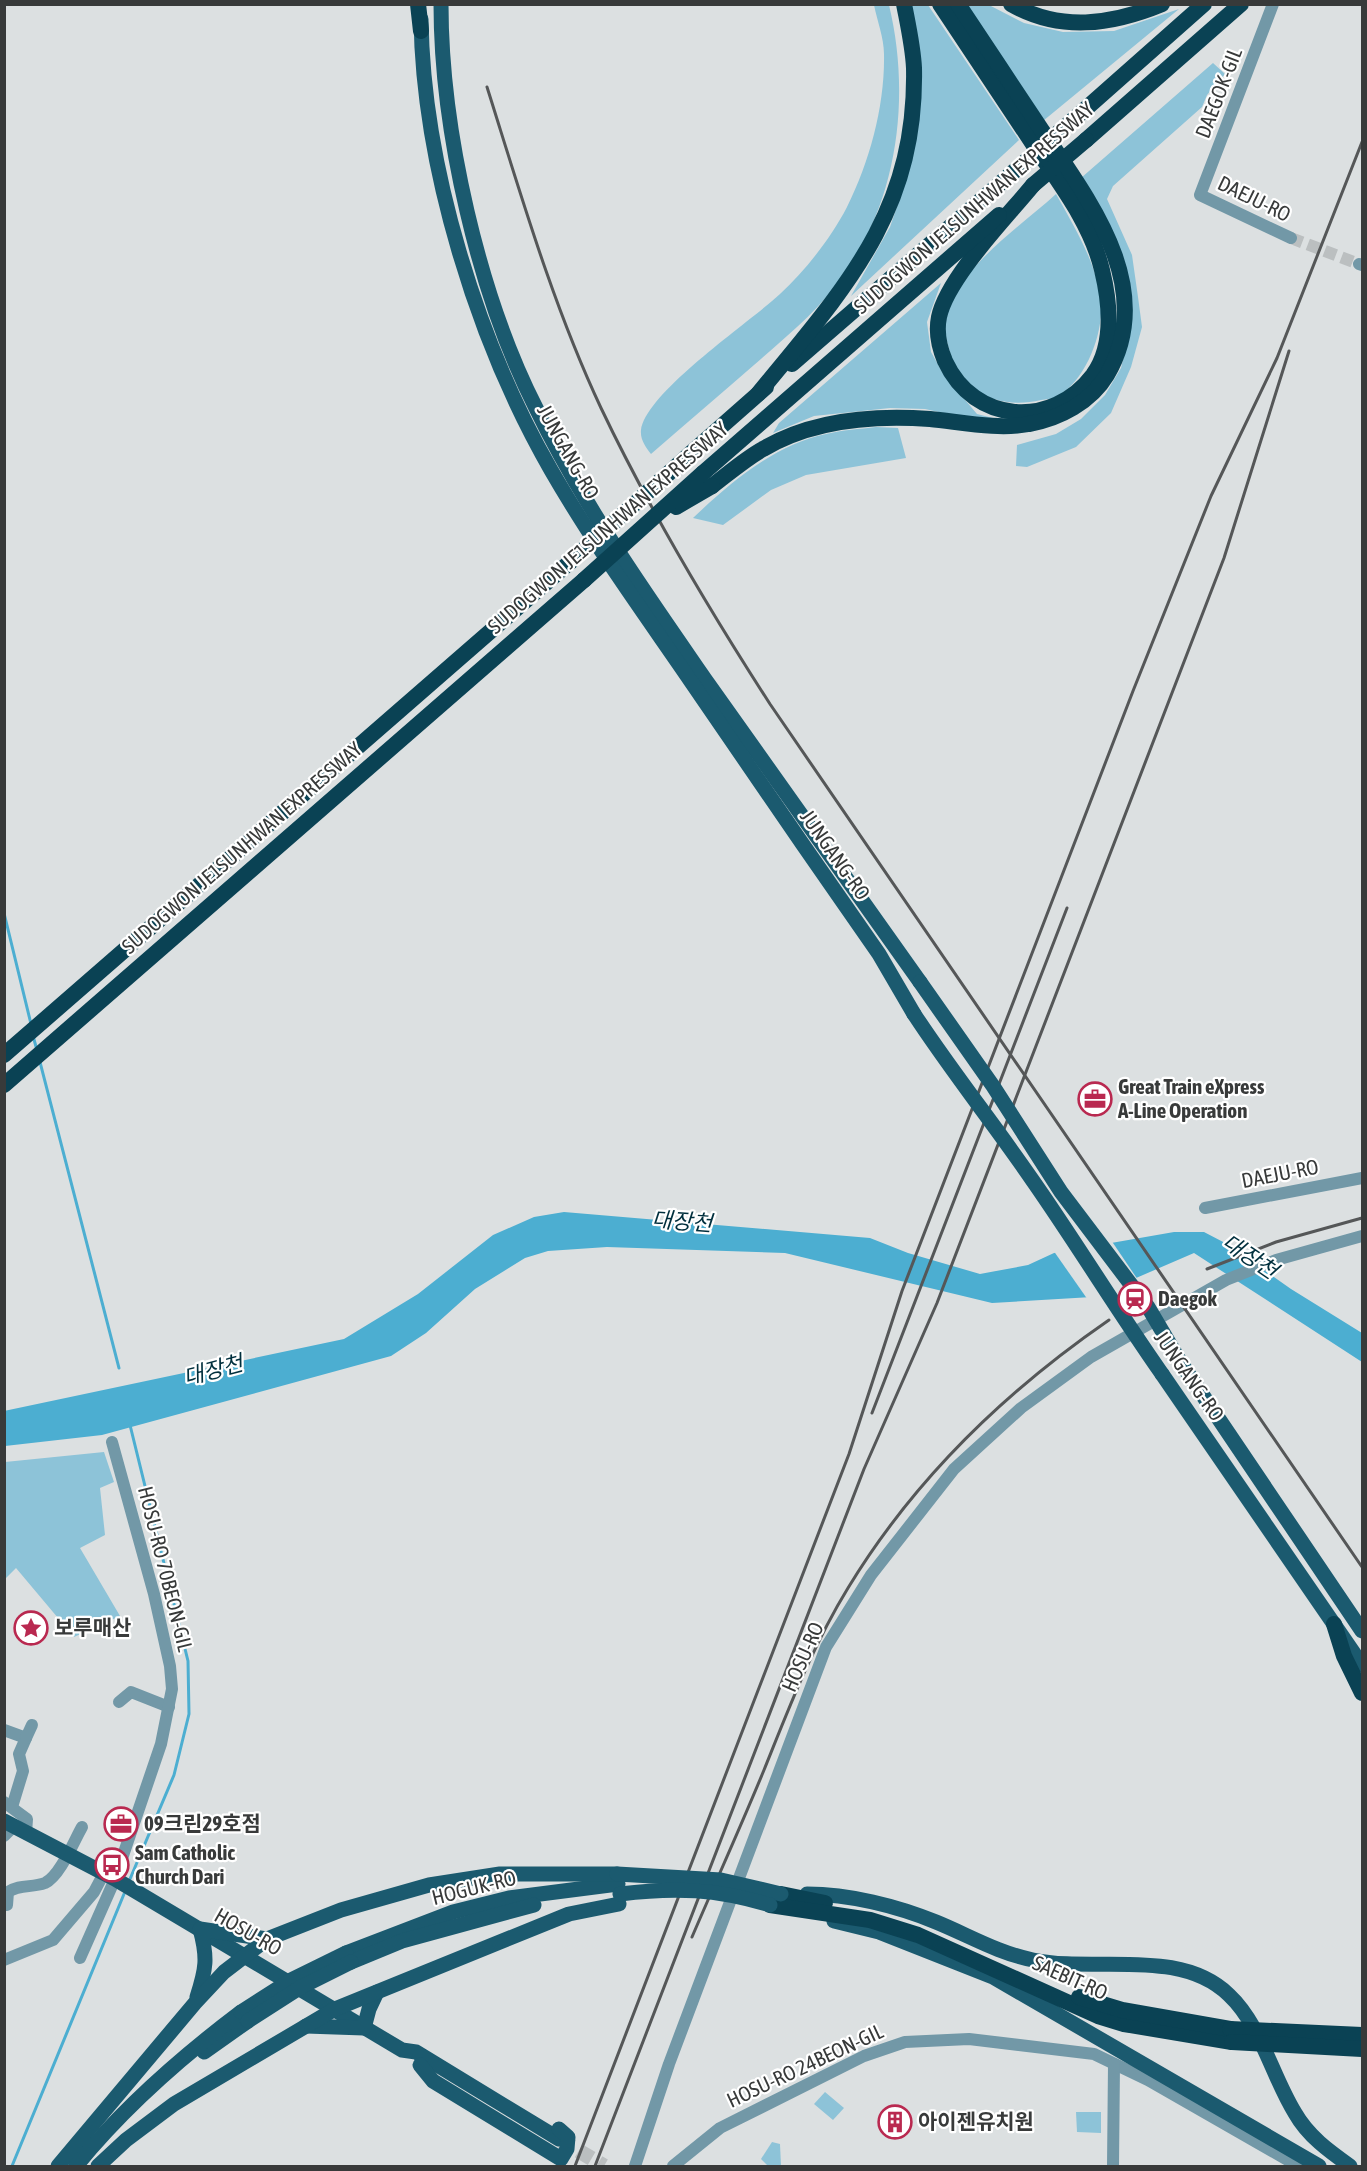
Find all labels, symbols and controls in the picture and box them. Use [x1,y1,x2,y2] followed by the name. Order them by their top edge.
[1190,44,1246,141] street label: DAEGOK-GIL
[849,96,1099,318] street label: SUDOGWON JE1SUNHWAN EXPRESSWAY
[1214,170,1295,226] street label: DAEJU-RO
[533,400,605,503] street label: JUNGANG-RO
[483,416,733,638] street label: SUDOGWON JE1SUNHWAN EXPRESSWAY
[117,736,367,958] street label: SUDOGWON JE1SUNHWAN EXPRESSWAY
[796,805,876,904] street label: JUNGANG-RO
[1117,1074,1265,1122] place label: Great Train eXpress A-Line Operation
[1077,1081,1113,1117] office icon: Great Train eXpress A-Line Operation
[1239,1154,1320,1192] street label: DAEJU-RO
[651,1206,716,1236] water label: 대장천
[1218,1228,1285,1285] water label: 대장천
[1117,1281,1153,1317] station icon: Daegok
[1158,1286,1218,1310] place label: Daegok
[1150,1326,1230,1425] street label: JUNGANG-RO
[180,1349,248,1390] water label: 대장천
[134,1484,198,1654] street label: HOSU-RO 70BEON-GIL
[13,1610,49,1646] place icon: 보루매산
[54,1615,131,1639] place label: 보루매산
[776,1618,828,1695] street label: HOSU-RO
[103,1806,139,1842] office icon: 09크린29호점
[144,1811,261,1835] place label: 09크린29호점
[135,1840,235,1888] place label: Sam Catholic Church Dari
[94,1847,130,1883] bus stop icon: Sam Catholic Church Dari
[429,1865,518,1909] street label: HOGUK-RO
[211,1902,286,1960] street label: HOSU-RO
[1029,1950,1112,2004] street label: SAEBIT-RO
[723,2018,886,2112] street label: HOSU-RO 24BEON-GIL
[877,2104,913,2140] building icon: 아이젠유치원
[918,2109,1034,2133] place label: 아이젠유치원

